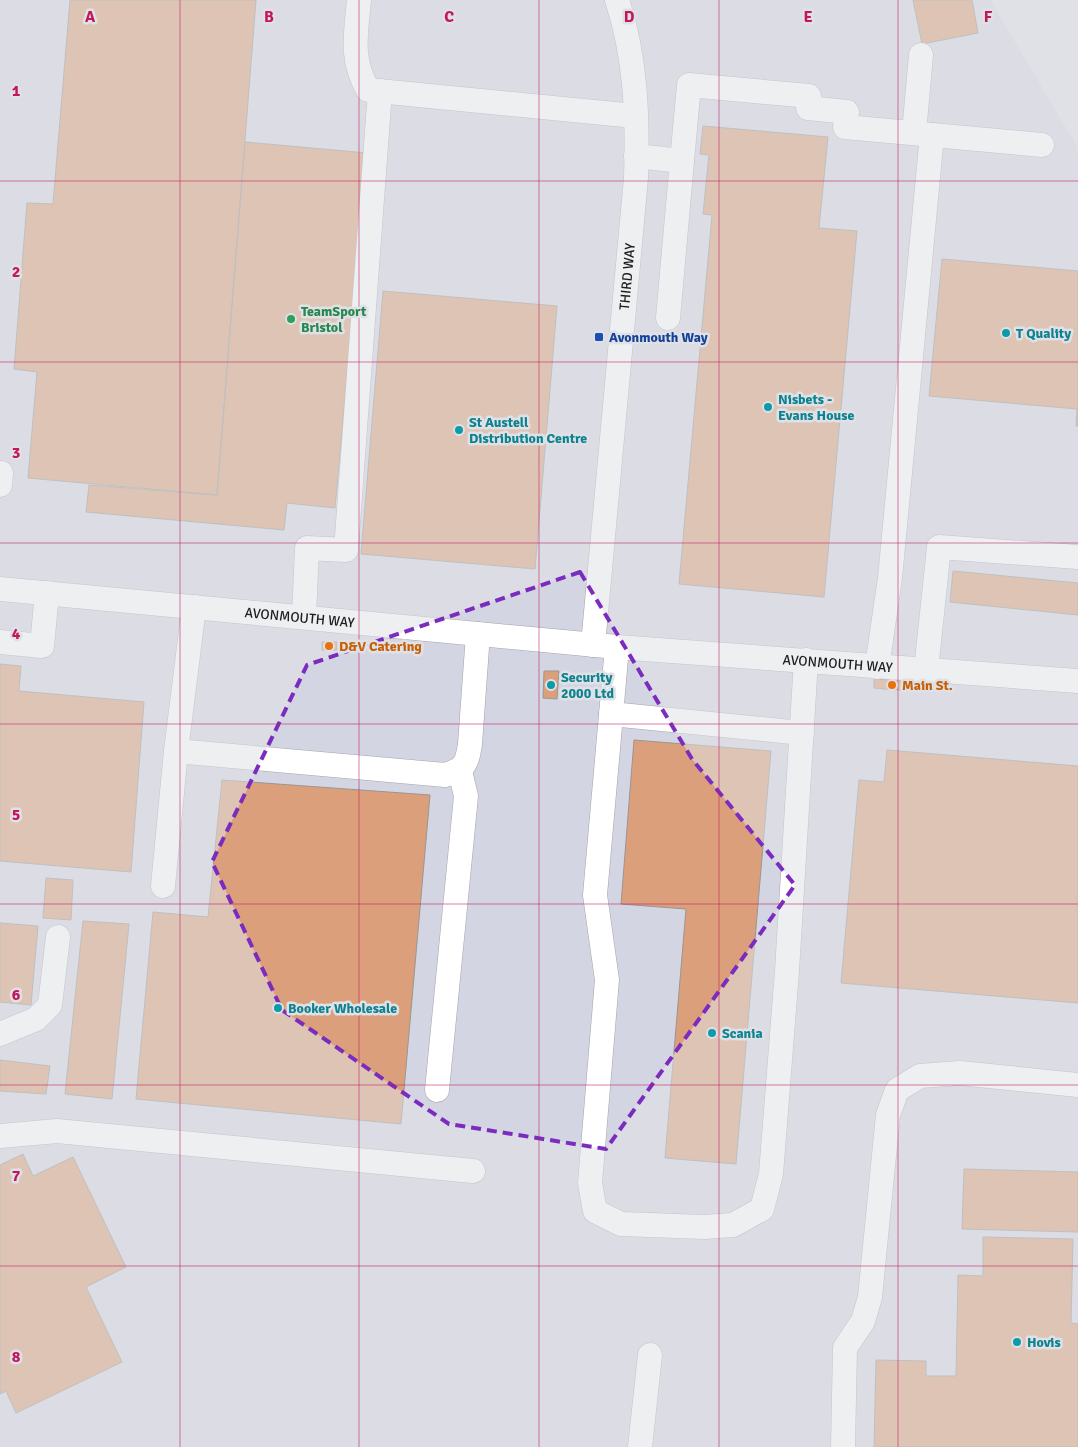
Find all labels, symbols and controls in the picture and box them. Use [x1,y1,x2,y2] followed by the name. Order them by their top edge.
[85,7,96,27] text: A
[264,7,274,27] text: B
[444,7,454,27] text: C
[624,7,635,27] text: D
[803,7,813,27] text: E
[984,7,993,27] text: F
[12,81,21,101] text: 1
[616,242,639,311] street label: THIRD WAY
[12,262,20,282] text: 2
[301,303,367,336] place label: TeamSport Bristol
[285,313,297,325] marker: TeamSport Bristol
[1016,325,1071,342] place label: T Quality
[1000,327,1012,339] marker: T Quality
[609,329,708,346] place label: Avonmouth Way
[593,331,605,343] marker: Avonmouth Way
[778,391,854,424] place label: Nisbets - Evans House
[762,401,774,413] marker: Nisbets - Evans House
[469,414,587,447] place label: St Austell Distribution Centre
[453,424,465,436] marker: St Austell Distribution Centre
[12,443,20,463] text: 3
[244,604,355,631] street label: AVONMOUTH WAY
[12,624,21,644] text: 4
[339,638,422,655] place label: D&V Catering
[323,640,335,652] marker: D&V Catering
[782,651,893,676] street label: AVONMOUTH WAY
[561,669,614,702] place label: Security 2000 Ltd
[902,677,953,694] place label: Main St.
[545,679,557,691] marker: Security 2000 Ltd
[886,679,898,691] marker: Main St.
[12,805,20,825] text: 5
[12,985,21,1005] text: 6
[288,1000,397,1017] place label: Booker Wholesale
[272,1002,284,1014] marker: Booker Wholesale
[722,1025,763,1042] place label: Scania
[706,1027,718,1039] marker: Scania
[12,1166,21,1186] text: 7
[1027,1334,1061,1351] place label: Hovis
[1011,1336,1023,1348] marker: Hovis
[12,1347,21,1367] text: 8

